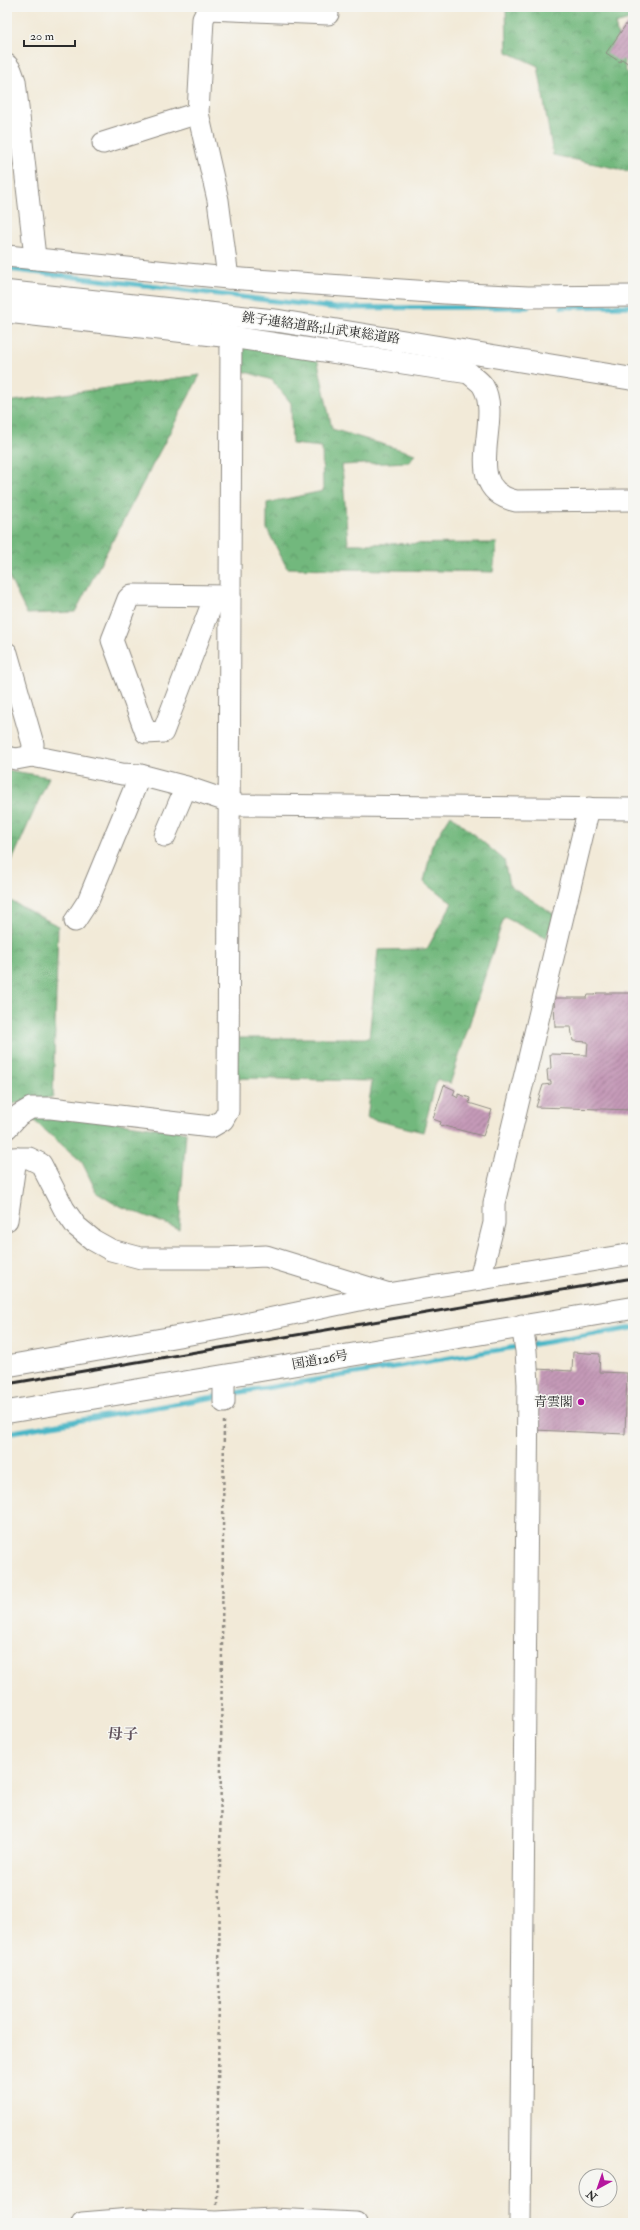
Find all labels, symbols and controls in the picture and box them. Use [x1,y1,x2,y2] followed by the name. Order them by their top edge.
[24,22,75,48] scale bar
[30,29,55,44] text: 20 m
[241,309,401,347] street label: 銚子連絡道路;山武東総道路
[291,1347,349,1373] street label: 国道126号
[534,1394,573,1410] place label: 青雲閣
[576,1397,586,1407] marker: 青雲閣
[108,1725,138,1744] district label: 母子
[578,2168,618,2208] north arrow
[583,2186,601,2204] text: N

